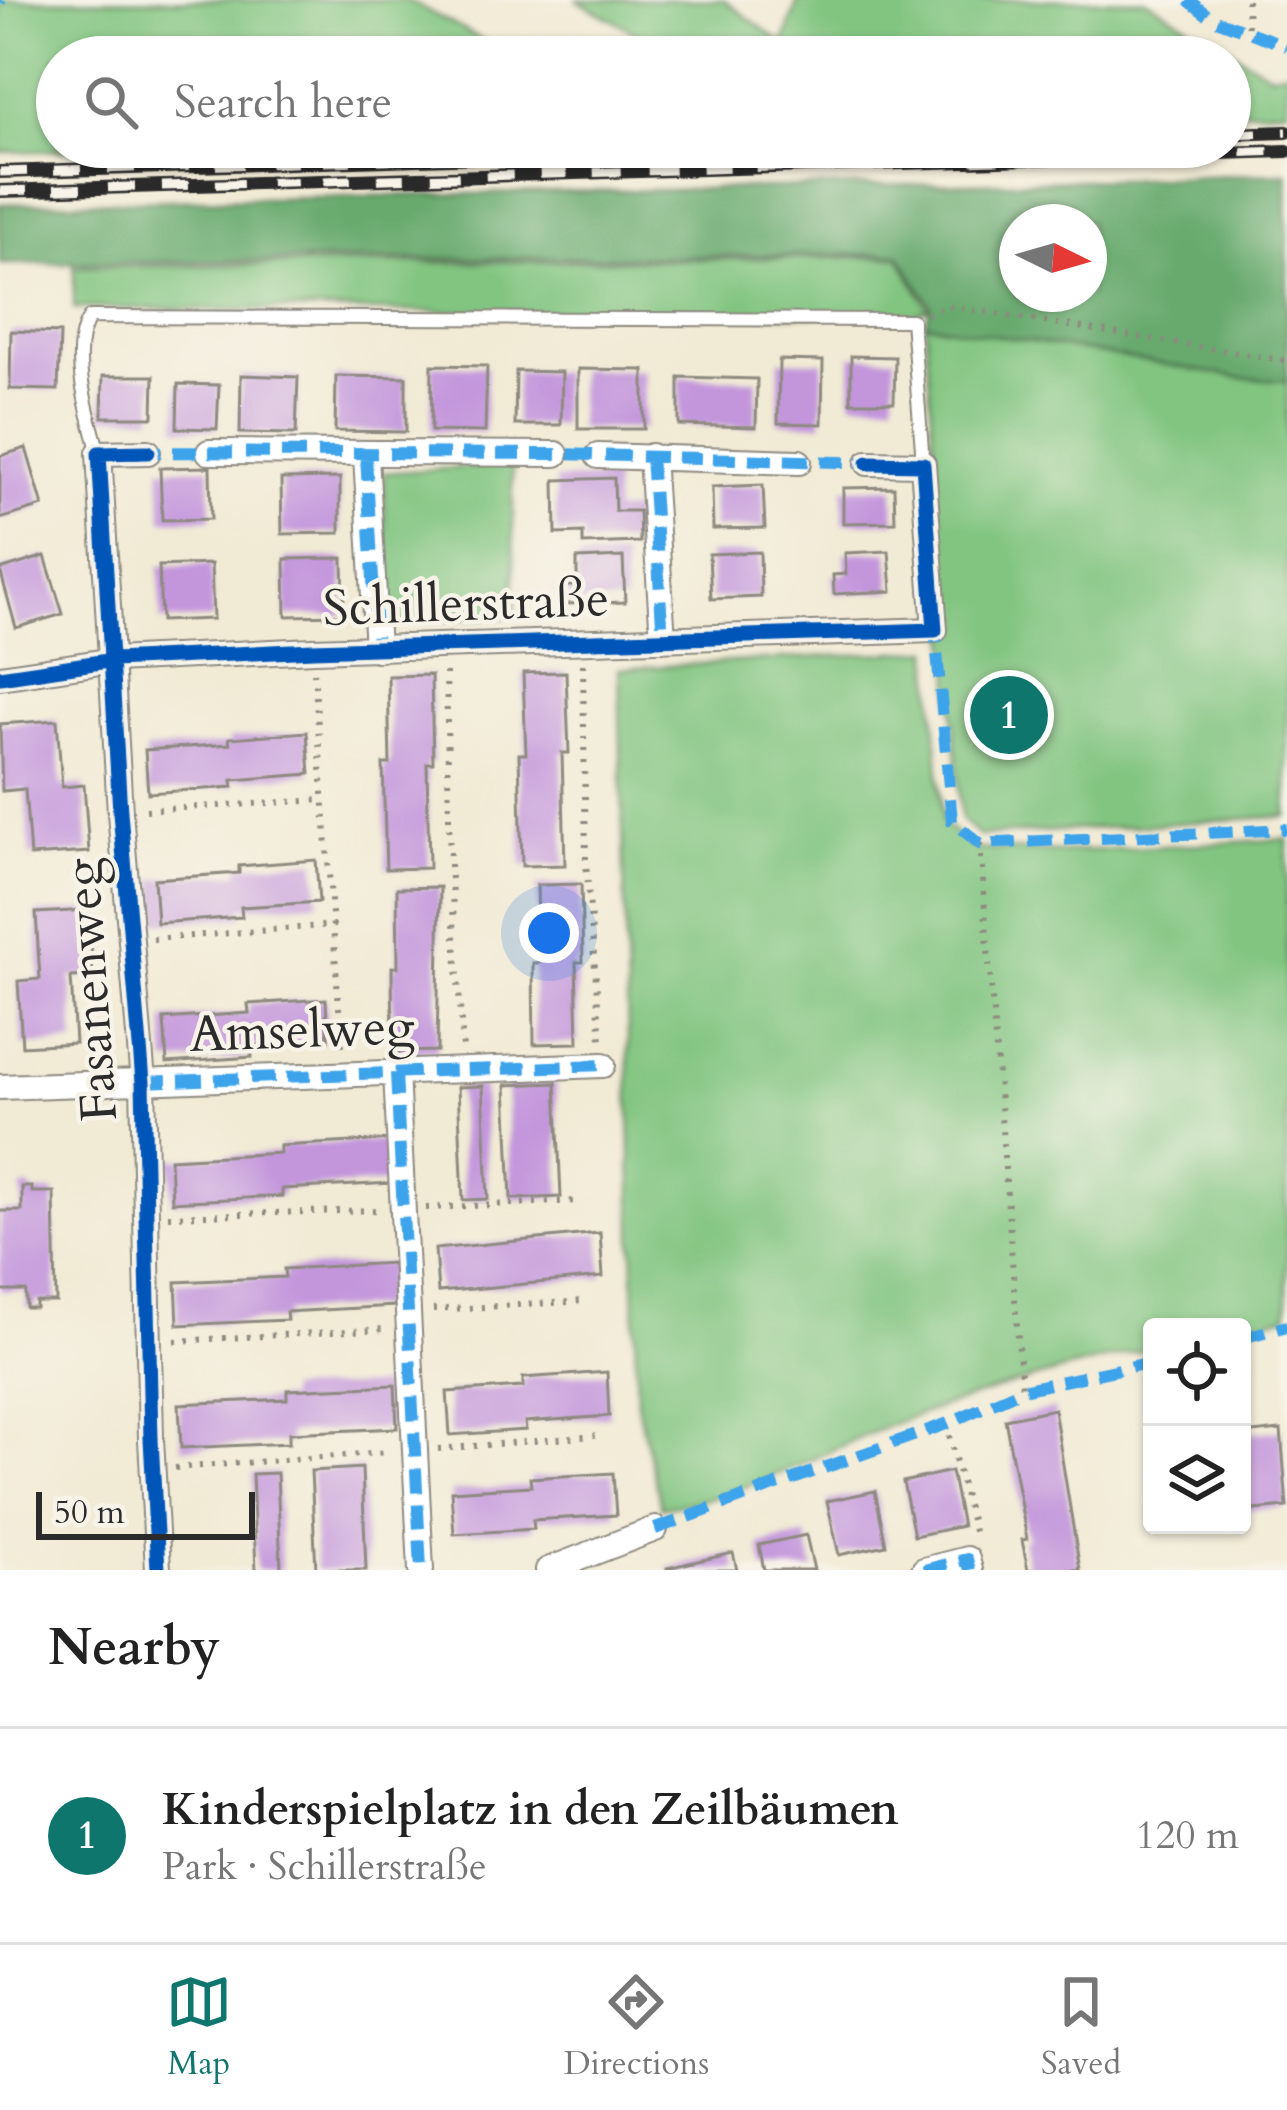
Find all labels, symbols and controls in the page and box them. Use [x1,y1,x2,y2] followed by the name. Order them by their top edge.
[36,36,1251,168] search box
[78,69,144,135] icon: search
[174,72,392,133] text: Search here
[999,204,1107,312] north arrow
[322,564,610,644] street label: Schillerstraße
[970,670,1048,760] pin: 1
[47,855,135,1124] street label: Fasanenweg
[519,903,579,963] your location
[188,992,416,1070] street label: Amselweg
[1143,1318,1251,1534] map controls
[1143,1318,1251,1426] button: locate
[1143,1426,1251,1534] button: layers
[36,1486,255,1539] scale bar
[54,1490,125,1535] text: 50 m
[48,1613,220,1683] text: Nearby
[162,1779,899,1840] text: Kinderspielplatz in den Zeilbäumen
[77,1809,97,1862] text: 1
[1136,1809,1239,1862] text: 120 m
[162,1840,487,1893] text: Park · Schillerstraße
[166,1969,232,2086] tab: Map
[564,1969,709,2086] tab: Directions
[1041,1969,1121,2086] tab: Saved

